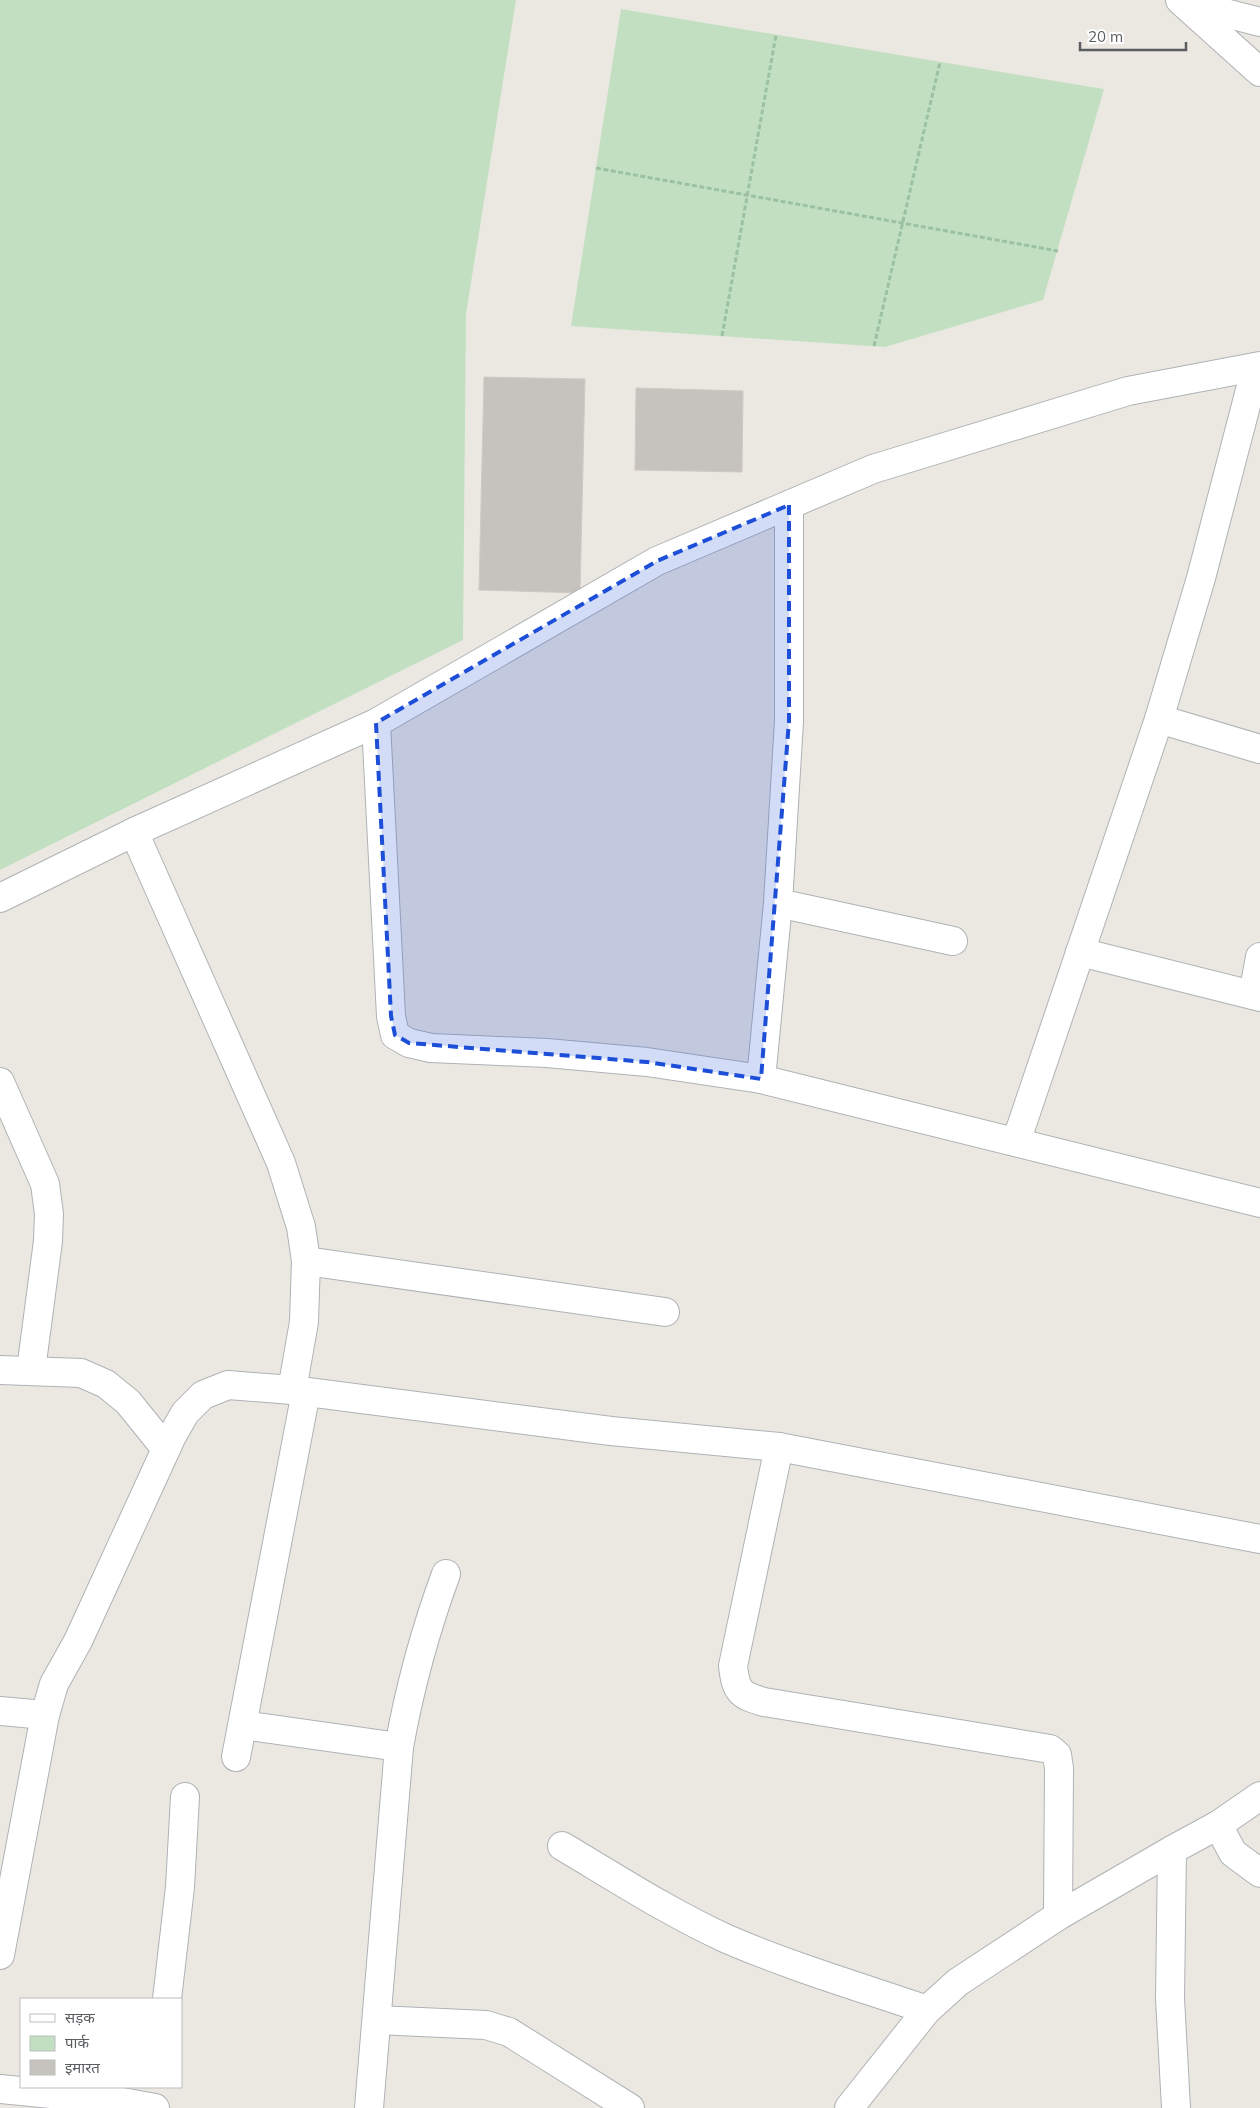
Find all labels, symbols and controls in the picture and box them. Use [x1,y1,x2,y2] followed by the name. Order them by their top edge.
[1080,20,1186,52] scale bar
[1088,27,1123,46] text: 20 m
[20,1998,182,2088] legend
[65,2008,95,2027] text: सड़क
[65,2033,89,2052] text: पार्क
[65,2058,100,2077] text: इमारत

